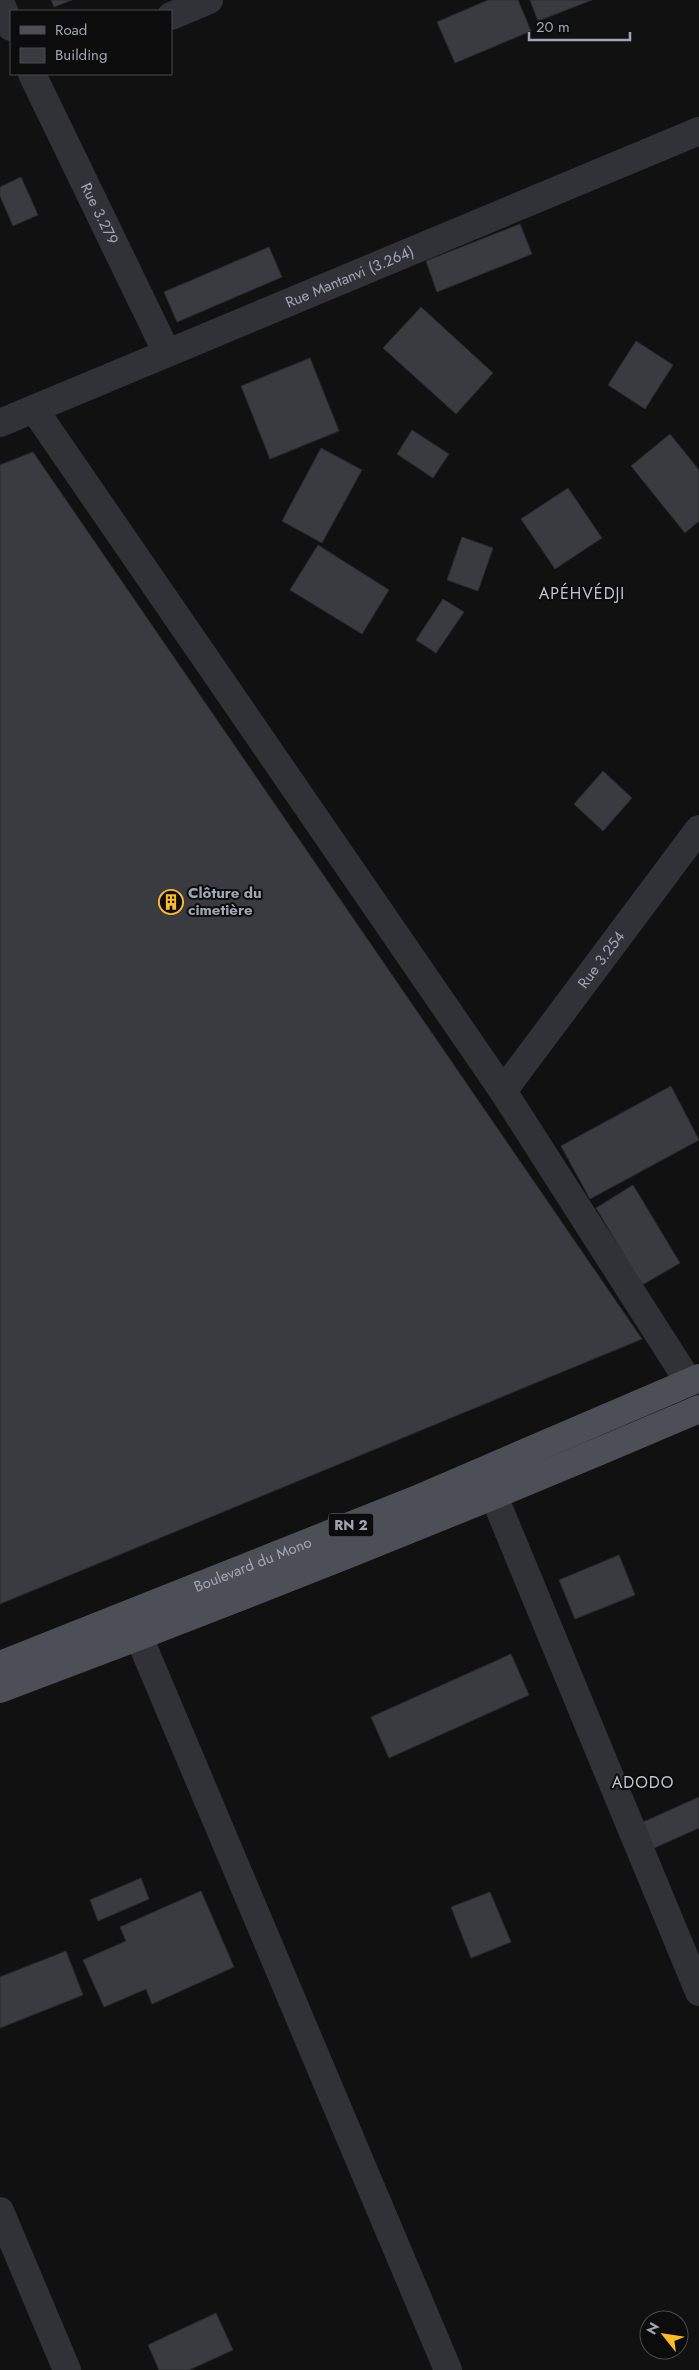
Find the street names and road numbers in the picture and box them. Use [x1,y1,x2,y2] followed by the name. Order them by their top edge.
[75,179,124,248] street label: Rue 3.279
[282,240,417,314] street label: Rue Mantanvi (3.264)
[572,926,630,993] street label: Rue 3.254
[328,1514,374,1536] road number: RN 2
[191,1531,315,1598] street label: Boulevard du Mono

